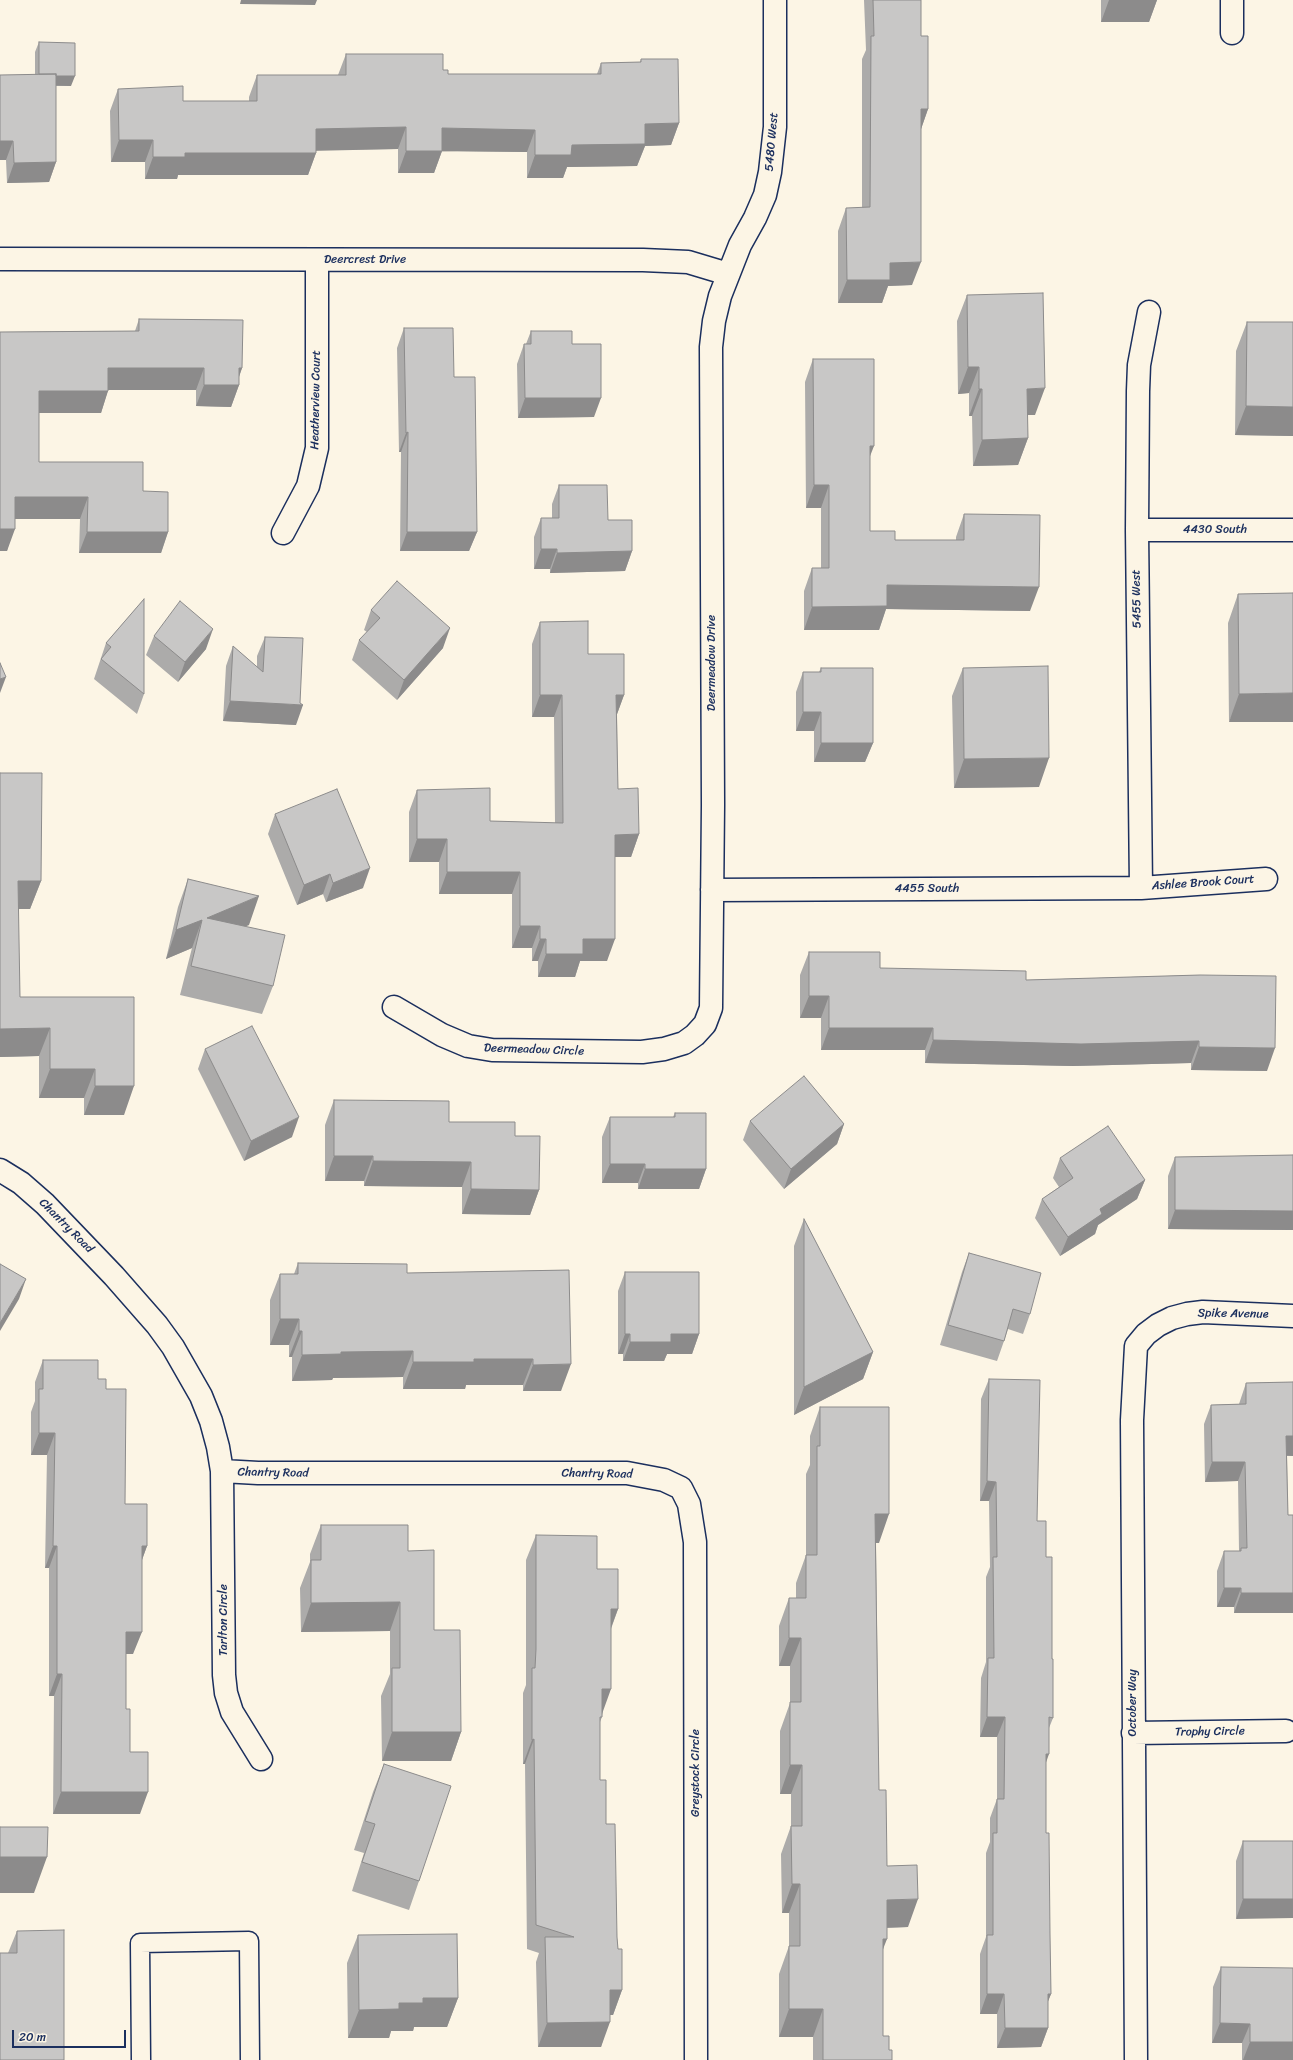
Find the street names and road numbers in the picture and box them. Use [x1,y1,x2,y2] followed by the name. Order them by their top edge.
[762,112,782,172] street label: 5480 West
[324,253,406,267] street label: Deercrest Drive
[308,350,324,450] street label: Heatherview Court
[1183,523,1247,537] street label: 4430 South
[1129,569,1145,629] street label: 5455 West
[705,615,719,711] street label: Deermeadow Drive
[1151,872,1255,894] street label: Ashlee Brook Court
[895,882,959,896] street label: 4455 South
[483,1041,585,1059] street label: Deermeadow Circle
[36,1196,96,1256] street label: Chantry Road
[1197,1306,1269,1322] street label: Spike Avenue
[237,1465,309,1481] street label: Chantry Road
[561,1466,633,1482] street label: Chantry Road
[217,1584,231,1656] street label: Tarlton Circle
[1126,1669,1140,1737] street label: October Way
[1175,1724,1245,1740] street label: Trophy Circle
[689,1729,703,1817] street label: Greystock Circle

